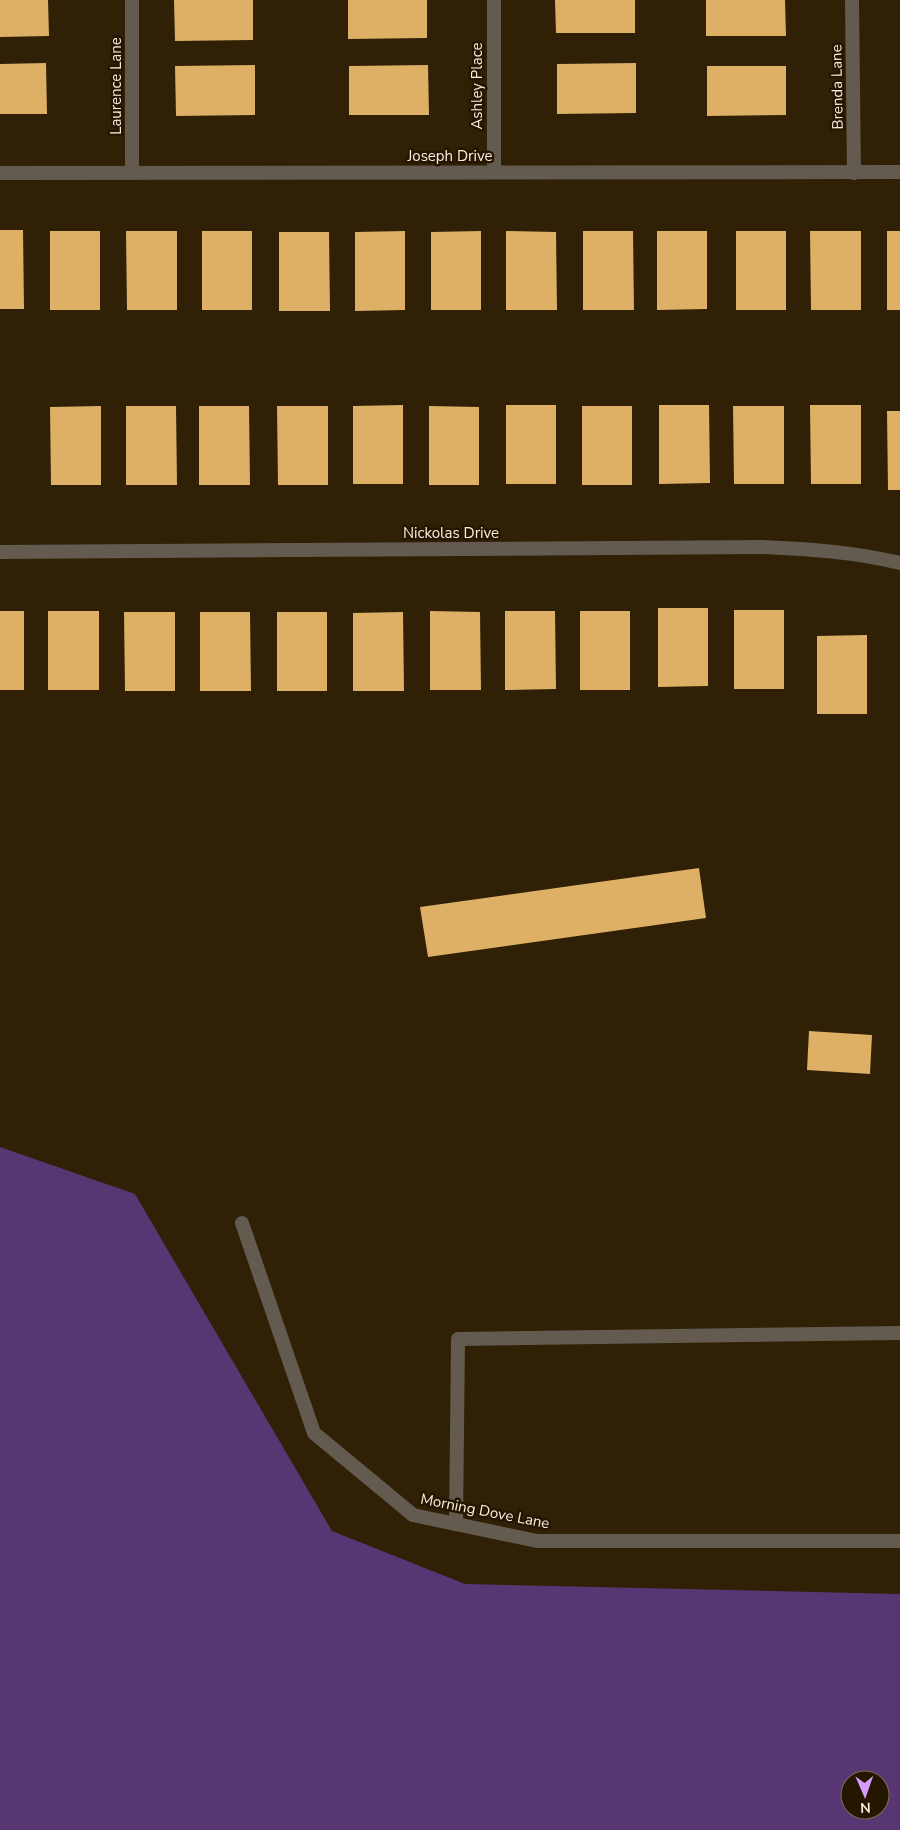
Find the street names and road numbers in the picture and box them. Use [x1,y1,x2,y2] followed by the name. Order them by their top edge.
[106,37,126,135] street label: Laurence Lane
[467,42,487,130] street label: Ashley Place
[826,44,848,130] street label: Brenda Lane
[406,146,493,166] street label: Joseph Drive
[403,523,499,543] street label: Nickolas Drive
[419,1489,551,1533] street label: Morning Dove Lane

